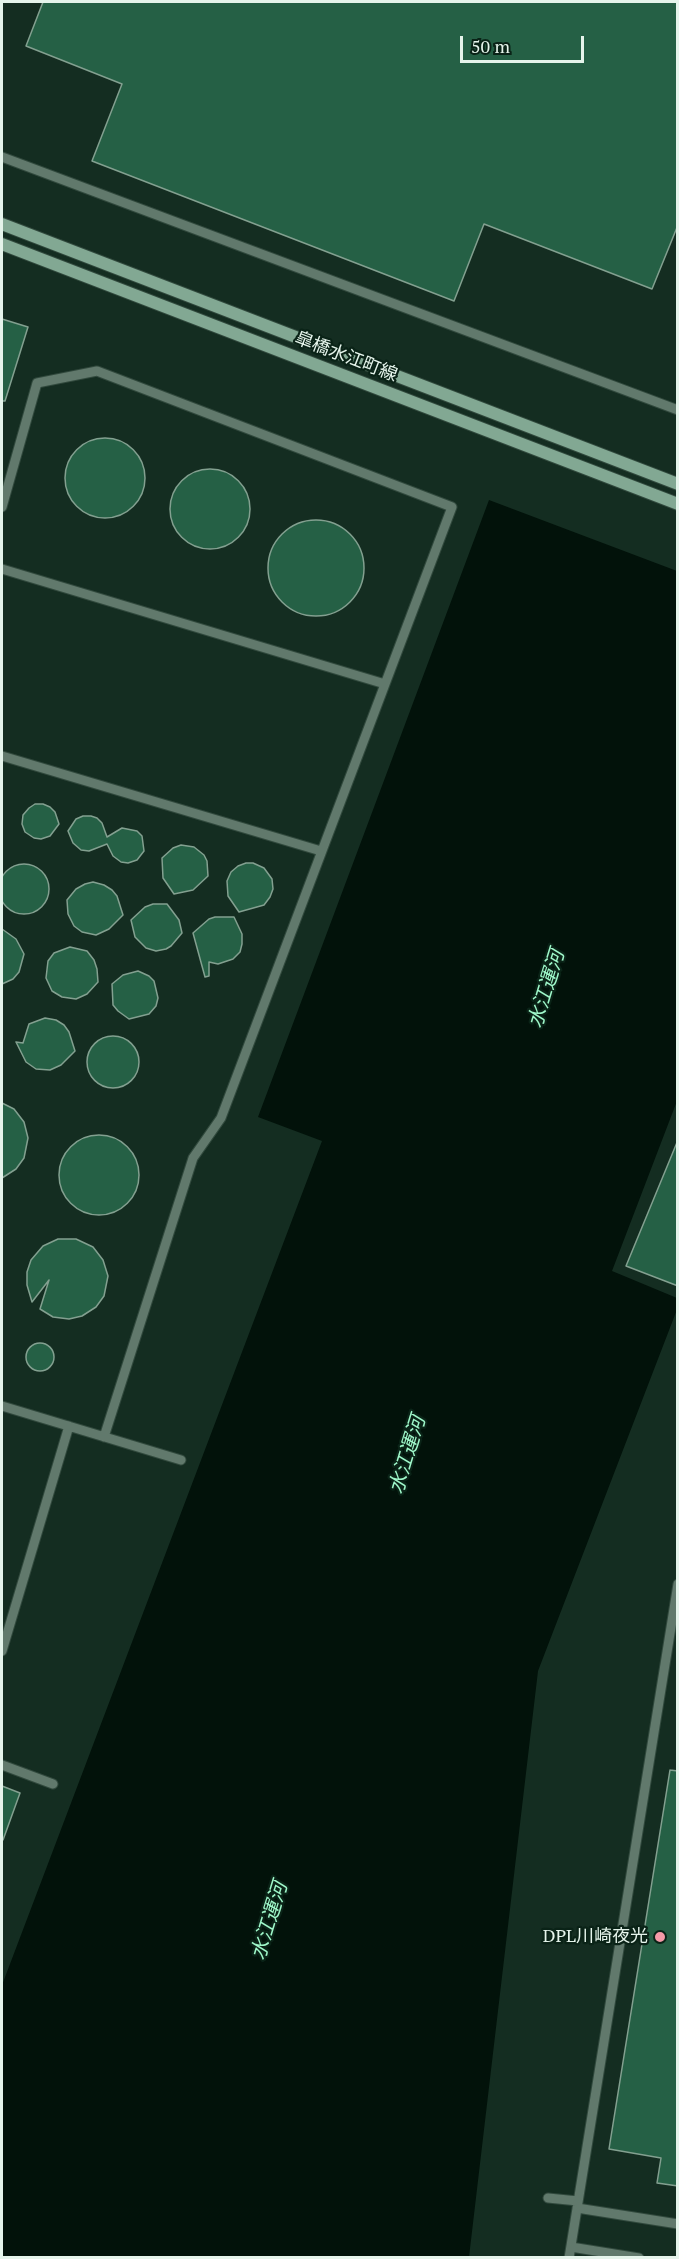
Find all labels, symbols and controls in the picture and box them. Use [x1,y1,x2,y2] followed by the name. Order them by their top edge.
[463,24,588,62] scale bar
[471,34,510,58] text: 50 m
[292,328,400,386] street label: 皐橋水江町線
[524,947,570,1031] water label: 水江運河
[385,1413,431,1497] water label: 水江運河
[247,1879,293,1963] water label: 水江運河
[543,1926,648,1948] place label: DPL川崎夜光
[653,1930,667,1944] marker: DPL川崎夜光

